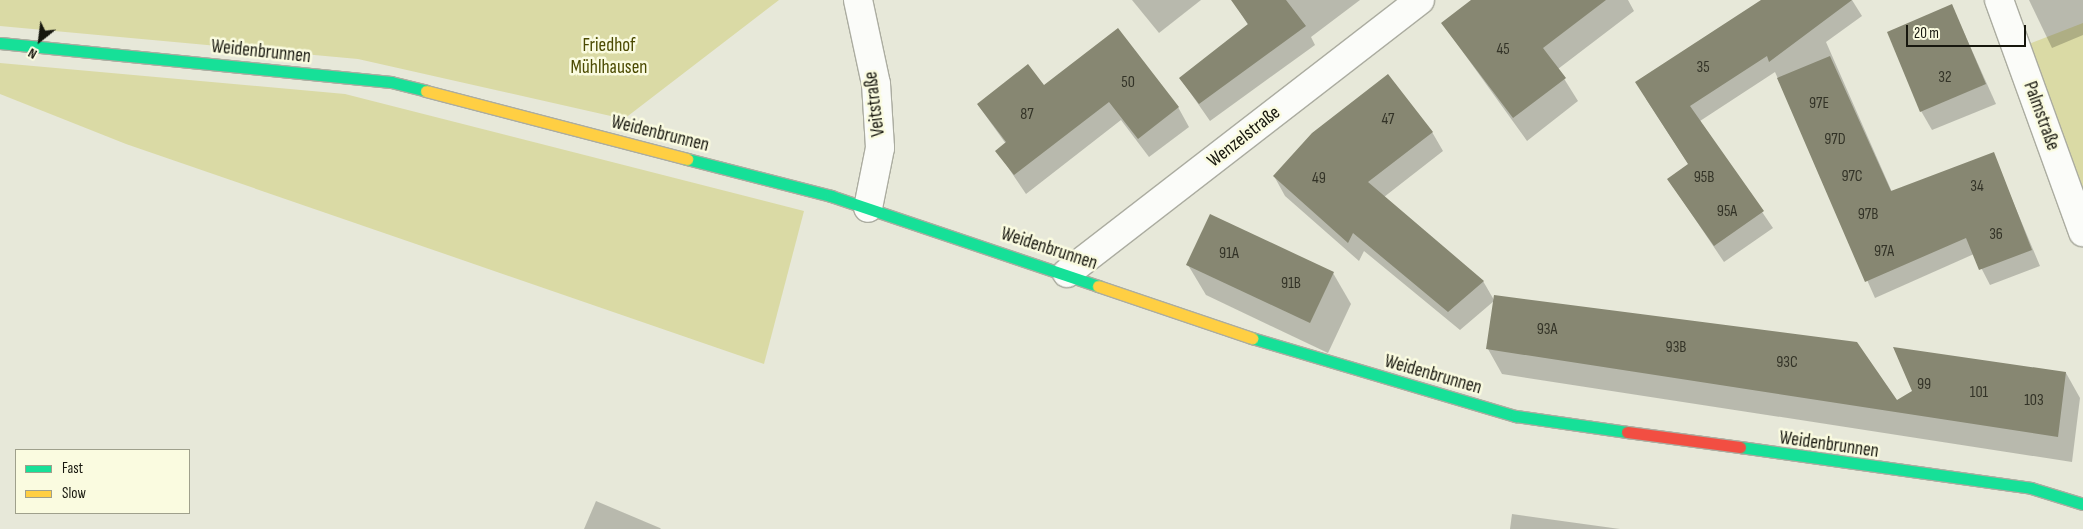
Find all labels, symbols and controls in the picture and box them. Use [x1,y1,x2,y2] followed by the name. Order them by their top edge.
[15,15,65,65] north arrow
[1908,15,2028,47] scale bar
[1914,24,1939,43] text: 20 m
[210,35,312,69] street label: Weidenbrunnen
[571,35,647,79] park label: Friedhof Mühlhausen
[1496,40,1510,60] house number: 45
[25,44,40,63] text: N
[1696,58,1710,78] house number: 35
[1938,68,1952,88] house number: 32
[860,70,890,138] street label: Veitstraße
[1121,73,1135,93] house number: 50
[2018,78,2064,154] street label: Palmstraße
[1809,94,1829,114] house number: 97E
[1203,101,1285,173] street label: Wenzelstraße
[1020,105,1034,125] house number: 87
[1382,110,1394,130] house number: 47
[609,111,711,157] street label: Weidenbrunnen
[1824,130,1846,150] house number: 97D
[1841,167,1863,187] house number: 97C
[1694,168,1714,188] house number: 95B
[1312,169,1326,189] house number: 49
[1970,177,1984,197] house number: 34
[1717,202,1737,222] house number: 95A
[1858,205,1878,225] house number: 97B
[998,223,1100,275] street label: Weidenbrunnen
[1989,225,2003,245] house number: 36
[1874,242,1894,262] house number: 97A
[1219,244,1239,264] house number: 91A
[1281,274,1301,294] house number: 91B
[1537,320,1557,340] house number: 93A
[1666,338,1686,358] house number: 93B
[1382,350,1484,400] street label: Weidenbrunnen
[1776,353,1798,373] house number: 93C
[1917,375,1931,395] house number: 99
[1970,383,1988,403] house number: 101
[2024,391,2044,411] house number: 103
[1778,427,1880,463] street label: Weidenbrunnen
[15,449,190,514] legend
[62,459,83,478] text: Fast
[62,484,86,503] text: Slow

